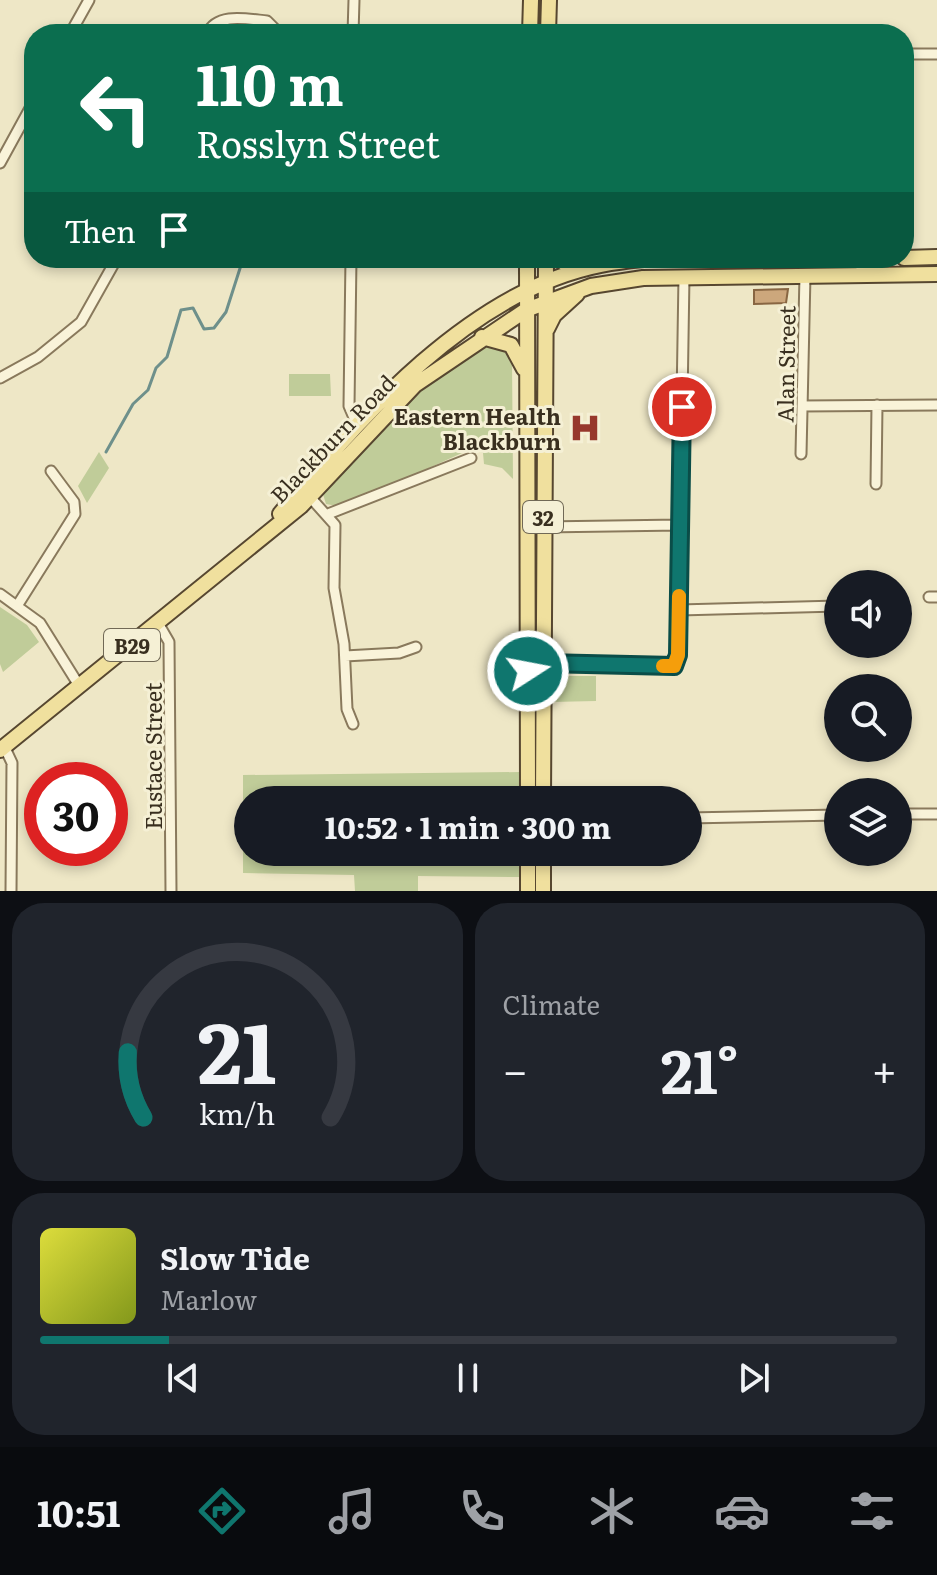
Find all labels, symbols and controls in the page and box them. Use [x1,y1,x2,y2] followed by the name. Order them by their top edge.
[196,40,344,123] text: 110 m
[64,56,168,160] icon: left
[196,116,440,169] text: Rosslyn Street
[64,208,136,252] text: Then
[152,208,196,252] icon: arrive
[767,305,803,423] street label: Alan Street
[262,366,402,510] street label: Blackburn Road
[648,373,716,441] pin
[660,385,704,429] icon: arrive
[394,399,561,457] place label: Eastern Health Blackburn
[568,411,602,445] hospital icon: Eastern Health Blackburn
[523,501,563,533] road number: 32
[824,570,912,866] map controls
[824,570,912,658] button: sound
[104,629,160,661] road number: B29
[486,629,570,713] position arrow
[824,674,912,762] button: search
[136,682,169,830] street label: Eustace Street
[24,762,128,866] speed limit sign: 30
[824,778,912,866] button: layers
[325,804,611,848] text: 10:52 · 1 min · 300 m
[503,984,600,1023] text: Climate
[198,986,277,1110] text: 21
[661,1023,739,1112] text: 21°
[503,1035,528,1101] text: −
[871,1035,897,1101] text: +
[199,1091,275,1134] text: km/h
[160,1235,310,1279] text: Slow Tide
[160,1279,257,1318] text: Marlow
[161,1356,205,1400] icon: previous
[446,1356,490,1400] icon: pause
[732,1356,776,1400] icon: next
[194,1483,250,1539] icon: directions
[324,1483,380,1539] icon: music
[454,1483,510,1539] icon: phone
[584,1483,640,1539] icon: climate
[714,1483,770,1539] icon: car
[844,1483,900,1539] icon: filters
[37,1485,120,1538] text: 10:51

